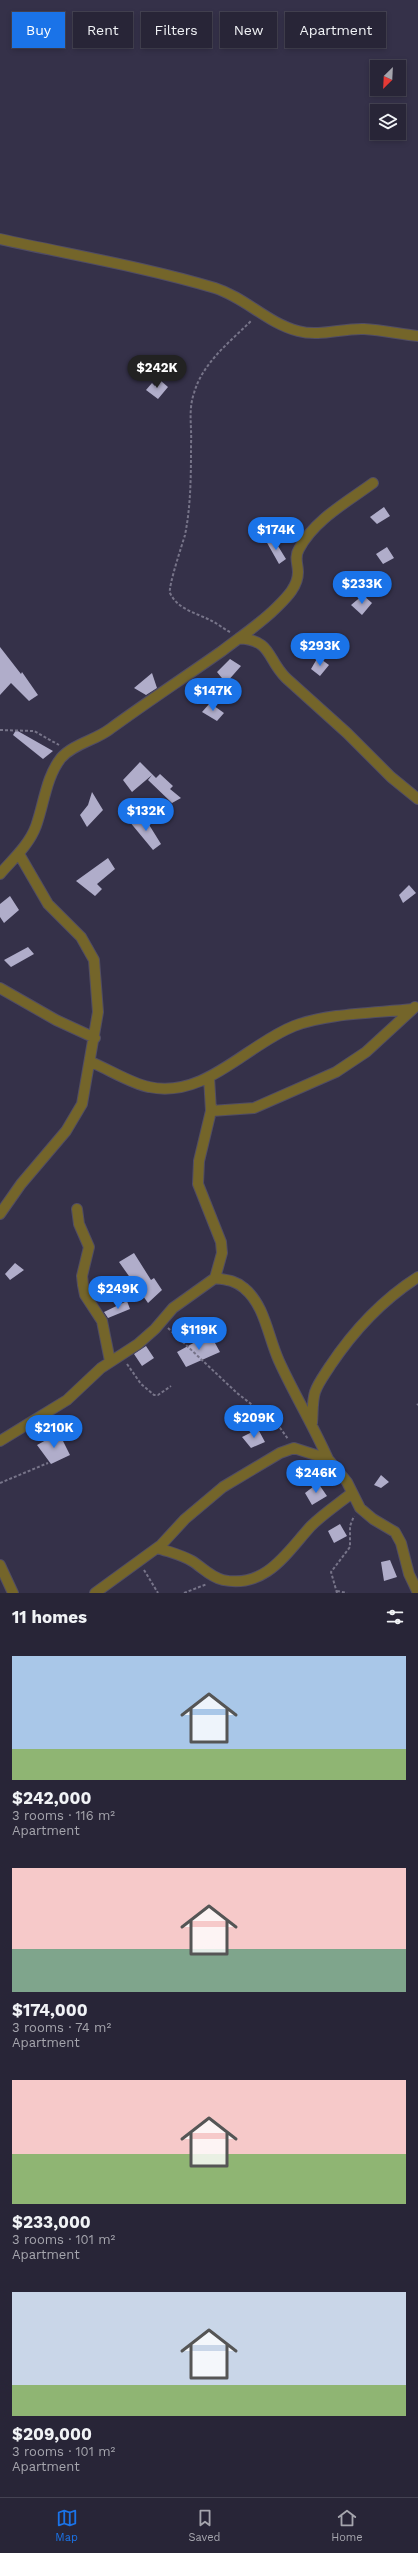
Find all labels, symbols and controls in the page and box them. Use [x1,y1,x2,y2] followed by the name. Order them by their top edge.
[12,12,65,48] chip: Buy
[73,12,133,48] chip: Rent
[141,12,212,48] chip: Filters
[220,12,277,48] chip: New
[285,12,386,48] chip: Apartment
[370,60,406,96] north arrow
[370,60,406,140] map controls
[370,104,406,140] button: layers
[129,355,185,389] pin: $242K
[137,360,177,375] text: $242K
[248,517,304,551] pin: $174K
[257,522,295,537] text: $174K
[334,571,390,605] pin: $233K
[342,576,382,591] text: $233K
[292,633,348,667] pin: $293K
[300,638,340,653] text: $293K
[185,678,241,712] pin: $147K
[194,683,232,698] text: $147K
[118,798,174,832] pin: $132K
[127,803,165,818] text: $132K
[90,1276,146,1310] pin: $249K
[97,1281,139,1296] text: $249K
[171,1317,227,1351] pin: $119K
[181,1322,217,1337] text: $119K
[226,1405,282,1439] pin: $209K
[233,1410,275,1425] text: $209K
[26,1415,82,1449] pin: $210K
[34,1420,74,1435] text: $210K
[288,1460,344,1494] pin: $246K
[295,1465,337,1480] text: $246K
[384,1606,406,1628] icon: filters
[12,1607,87,1627] text: 11 homes
[173,1682,245,1754] icon: home
[12,1788,91,1808] text: $242,000
[12,1808,115,1823] text: 3 rooms · 116 m²
[12,1823,80,1838] text: Apartment
[173,1894,245,1966] icon: home
[12,2000,88,2020] text: $174,000
[12,2020,111,2035] text: 3 rooms · 74 m²
[12,2035,80,2050] text: Apartment
[173,2106,245,2178] icon: home
[12,2212,91,2232] text: $233,000
[12,2232,115,2247] text: 3 rooms · 101 m²
[12,2247,80,2262] text: Apartment
[173,2318,245,2390] icon: home
[12,2424,92,2444] text: $209,000
[12,2444,115,2459] text: 3 rooms · 101 m²
[12,2459,80,2474] text: Apartment
[55,2507,78,2544] tab: Map
[189,2507,220,2544] tab: Saved
[331,2507,363,2544] tab: Home

